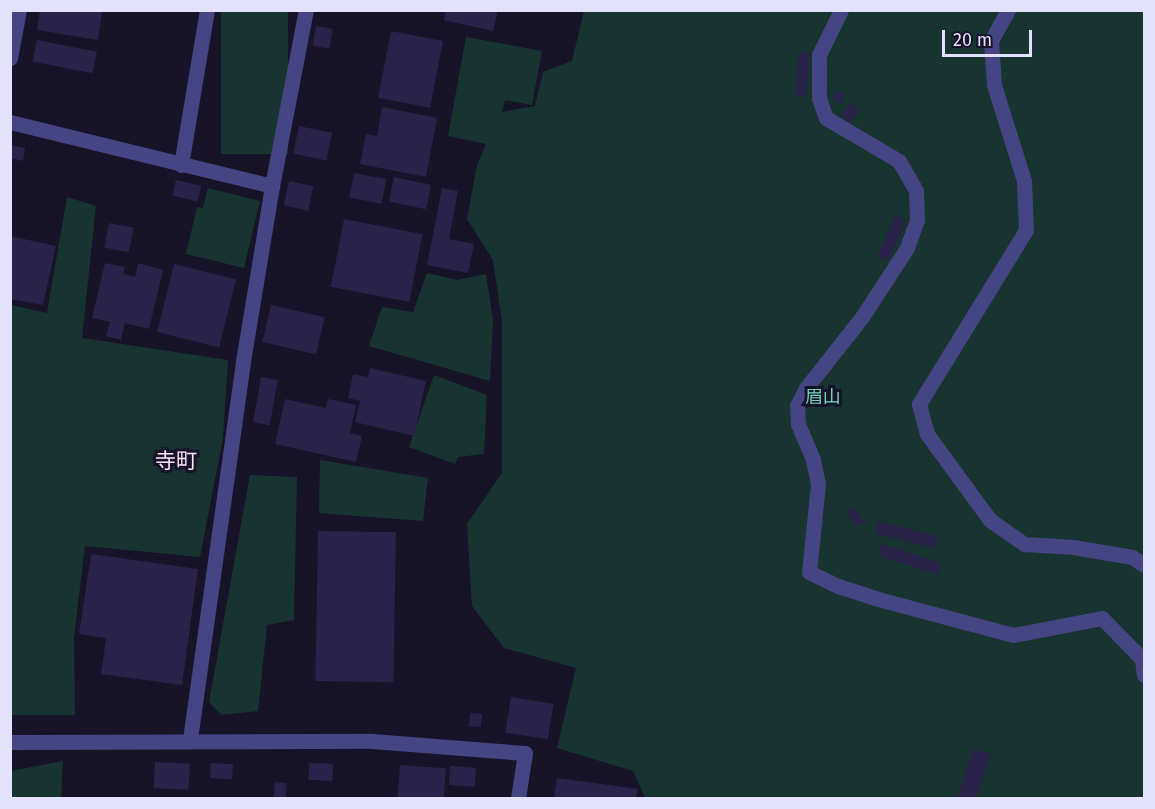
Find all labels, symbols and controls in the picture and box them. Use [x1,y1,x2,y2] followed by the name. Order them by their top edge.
[945,18,1035,56] scale bar
[953,29,992,51] text: 20 m
[805,386,841,408] park label: 眉山
[155,448,197,474] district label: 寺町

